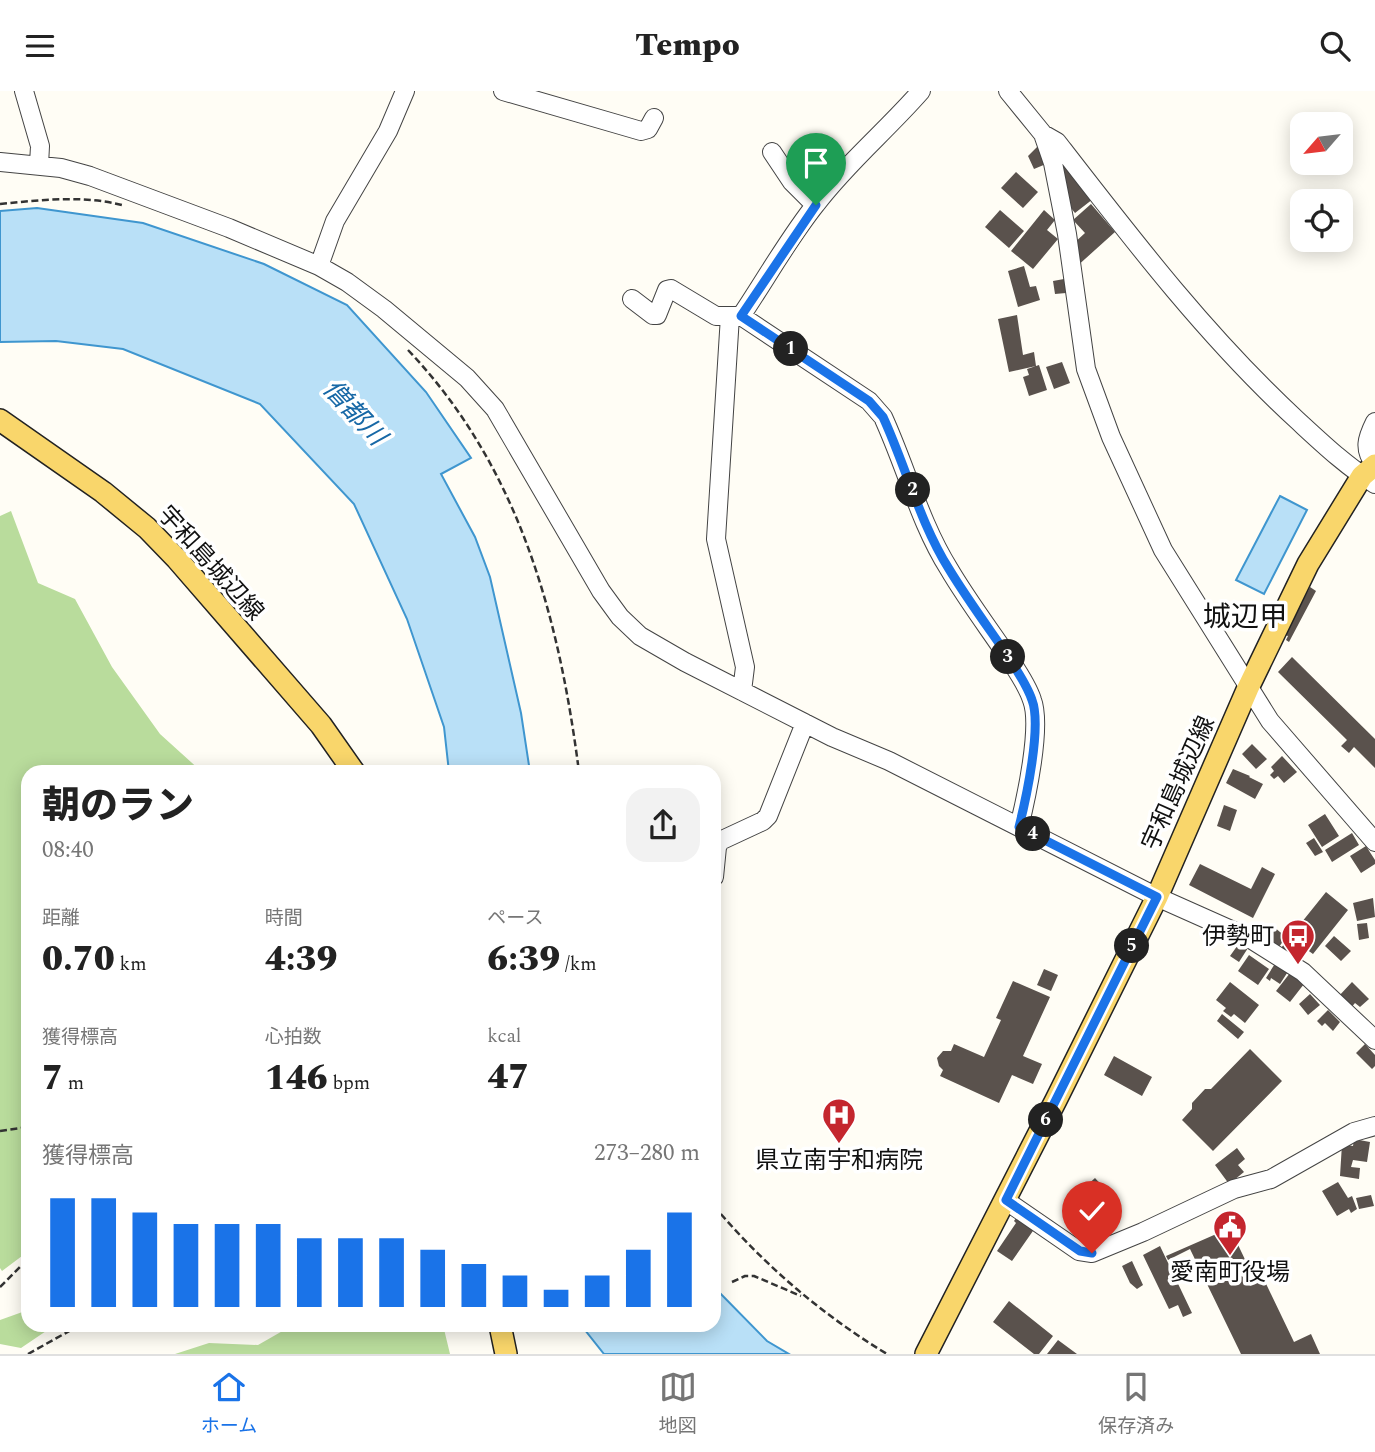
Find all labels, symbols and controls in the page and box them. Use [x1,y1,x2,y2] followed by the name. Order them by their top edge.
[635,21,740,70] text: Tempo
[21,27,59,65] icon: menu
[1316,27,1354,65] icon: search
[1290,112,1353,175] north arrow
[1290,112,1353,252] map controls
[786,133,846,205] pin
[797,144,835,182] icon: arrive
[1290,189,1353,252] button: locate
[774,331,808,367] pin: 1
[785,334,796,363] text: 1
[313,371,398,457] water label: 僧都川
[895,473,930,507] pin: 2
[907,475,918,504] text: 2
[149,498,272,629] street label: 宇和島城辺線
[1203,596,1287,639] district label: 城辺甲
[990,639,1026,675] pin: 3
[1002,642,1013,671] text: 3
[1133,710,1225,857] street label: 宇和島城辺線
[42,778,194,836] text: 朝のラン
[626,788,700,862] button: share
[1016,817,1050,851] pin: 4
[1027,819,1038,848] text: 4
[42,833,94,868] text: 08:40
[42,904,80,933] text: 距離
[265,904,303,933] text: 時間
[487,904,543,933] text: ペース
[1279,917,1317,966] bus stop icon: 伊勢町
[1202,919,1274,955] place label: 伊勢町
[1114,929,1150,963] pin: 5
[1126,931,1137,960] text: 5
[42,933,115,986] text: 0.70
[265,933,337,986] text: 4:39
[487,933,560,986] text: 6:39
[115,950,147,979] text: km
[560,950,597,979] text: /km
[487,1022,521,1051] text: kcal
[42,1023,118,1052] text: 獲得標高
[265,1023,322,1052] text: 心拍数
[487,1051,529,1104] text: 47
[42,1052,63,1105] text: 7
[265,1052,328,1105] text: 146
[63,1069,84,1098] text: m
[328,1069,370,1098] text: bpm
[820,1096,858,1145] hospital icon: 県立南宇和病院
[1028,1103,1064,1137] pin: 6
[1040,1105,1051,1134] text: 6
[594,1136,700,1171] text: 273–280 m
[42,1139,134,1174] text: 獲得標高
[755,1143,923,1179] place label: 県立南宇和病院
[1062,1181,1122,1253] pin
[1073,1192,1111,1230] icon: check
[1211,1208,1249,1257] public building icon: 愛南町役場
[1170,1255,1290,1291] place label: 愛南町役場
[201,1368,257,1441] tab: ホーム
[659,1368,697,1441] tab: 地図
[1098,1368,1174,1441] tab: 保存済み

